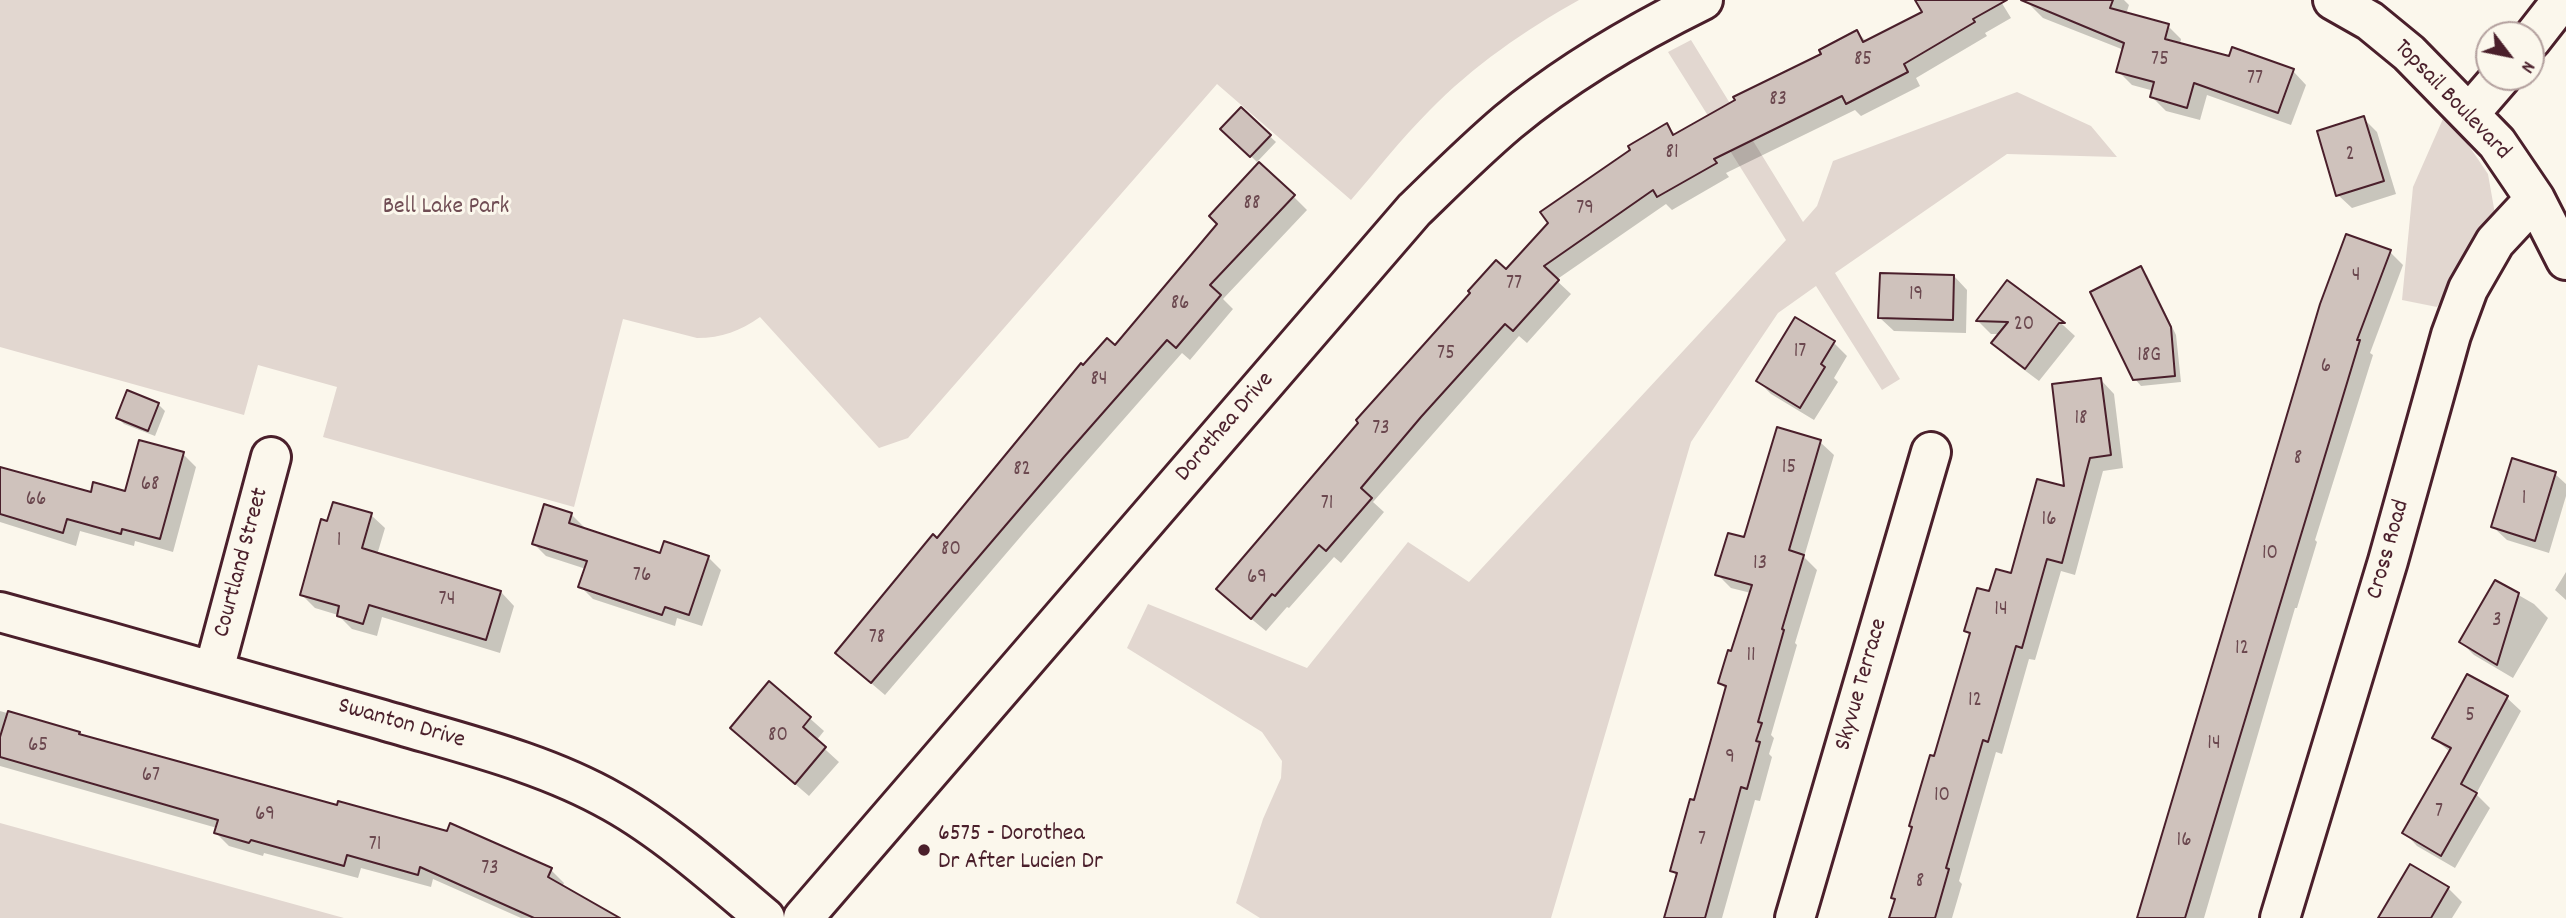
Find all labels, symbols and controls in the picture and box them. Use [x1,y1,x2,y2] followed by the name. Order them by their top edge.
[2475,21,2545,91] north arrow
[2386,35,2516,167] street label: Topsail Boulevard
[1854,48,1872,74] house number: 85
[2151,48,2169,74] house number: 75
[2513,55,2540,77] text: N
[2247,67,2263,93] house number: 77
[1769,88,1787,114] house number: 83
[1665,141,1679,167] house number: 81
[2345,143,2355,169] house number: 2
[1244,192,1260,218] house number: 88
[383,195,509,223] park label: Bell Lake Park
[1576,197,1594,223] house number: 79
[2352,264,2360,290] house number: 4
[1506,272,1522,298] house number: 77
[1909,283,1923,309] house number: 19
[1171,292,1189,318] house number: 86
[2014,313,2034,339] house number: 20
[1794,340,1806,366] house number: 17
[1437,342,1455,368] house number: 75
[2137,344,2161,370] house number: 18G
[2321,355,2331,381] house number: 6
[1171,367,1281,489] street label: Dorothea Drive
[1090,368,1108,394] house number: 84
[2074,407,2088,433] house number: 18
[1372,417,1390,443] house number: 73
[2294,447,2302,473] house number: 8
[1782,456,1796,482] house number: 15
[1013,458,1031,484] house number: 82
[141,473,159,499] house number: 68
[209,485,277,641] street label: Courtland Street
[2522,487,2526,513] house number: 1
[26,488,46,514] house number: 66
[1321,492,1333,518] house number: 71
[2362,497,2418,603] street label: Cross Road
[2042,508,2056,534] house number: 16
[337,529,341,555] house number: 1
[941,538,961,564] house number: 80
[2262,542,2278,568] house number: 10
[1753,552,1767,578] house number: 13
[633,564,651,590] house number: 76
[1247,566,1267,592] house number: 69
[439,588,455,614] house number: 74
[1994,598,2008,624] house number: 14
[2492,609,2502,635] house number: 3
[1830,616,1896,754] street label: Skyvue Terrace
[869,626,885,652] house number: 78
[2235,637,2249,663] house number: 12
[1746,644,1756,670] house number: 11
[1968,689,1982,715] house number: 12
[334,693,468,757] street label: Swanton Drive
[2465,704,2475,730] house number: 5
[768,724,788,750] house number: 80
[2207,732,2221,758] house number: 14
[28,734,48,760] house number: 65
[1725,746,1735,772] house number: 9
[142,764,160,790] house number: 67
[1934,784,1950,810] house number: 10
[2435,800,2443,826] house number: 7
[255,803,275,829] house number: 69
[938,822,1103,878] place label: 6575 - Dorothea Dr After Lucien Dr
[1698,828,1706,854] house number: 7
[2177,829,2191,855] house number: 16
[369,833,381,859] house number: 71
[916,842,932,858] marker: 6575 - Dorothea Dr After Lucien Dr
[481,857,499,883] house number: 73
[1916,870,1924,896] house number: 8

